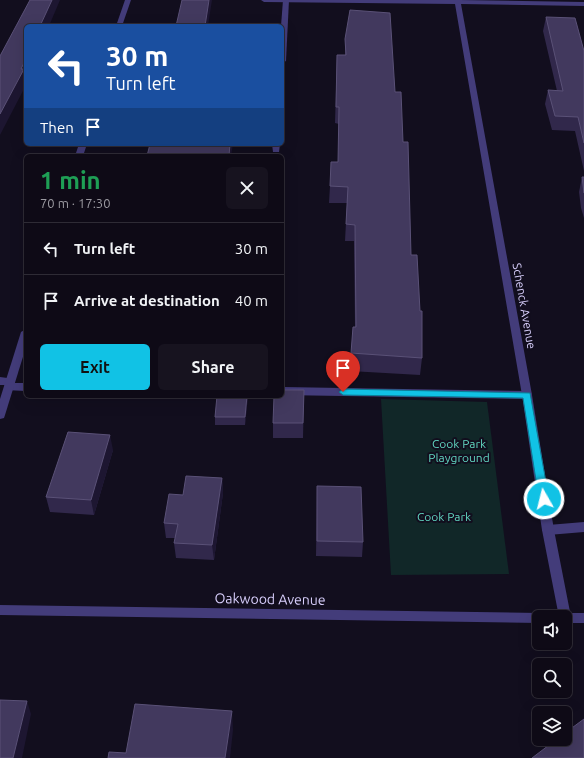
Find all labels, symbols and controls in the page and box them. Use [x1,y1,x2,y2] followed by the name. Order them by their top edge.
[40,40,92,92] icon: left
[106,40,168,71] text: 30 m
[106,73,176,93] text: Turn left
[82,116,104,138] icon: arrive
[40,119,74,136] text: Then
[40,167,101,194] text: 1 min
[226,167,268,209] button: close
[40,196,111,210] text: 70 m · 17:30
[40,238,62,260] icon: left
[74,240,135,257] text: Turn left
[235,240,268,257] text: 30 m
[511,262,538,350] street label: Schenck Avenue
[40,290,62,312] icon: arrive
[74,292,220,309] text: Arrive at destination
[235,292,268,309] text: 40 m
[40,344,150,390] button: Exit
[158,344,268,390] button: Share
[326,351,360,392] pin
[332,357,354,379] icon: arrive
[428,437,490,464] park label: Cook Park Playground
[523,478,565,520] position arrow
[417,510,471,523] park label: Cook Park
[214,590,326,608] street label: Oakwood Avenue
[532,610,572,746] map controls
[532,610,572,650] button: sound
[532,658,572,698] button: search
[532,706,572,746] button: layers

